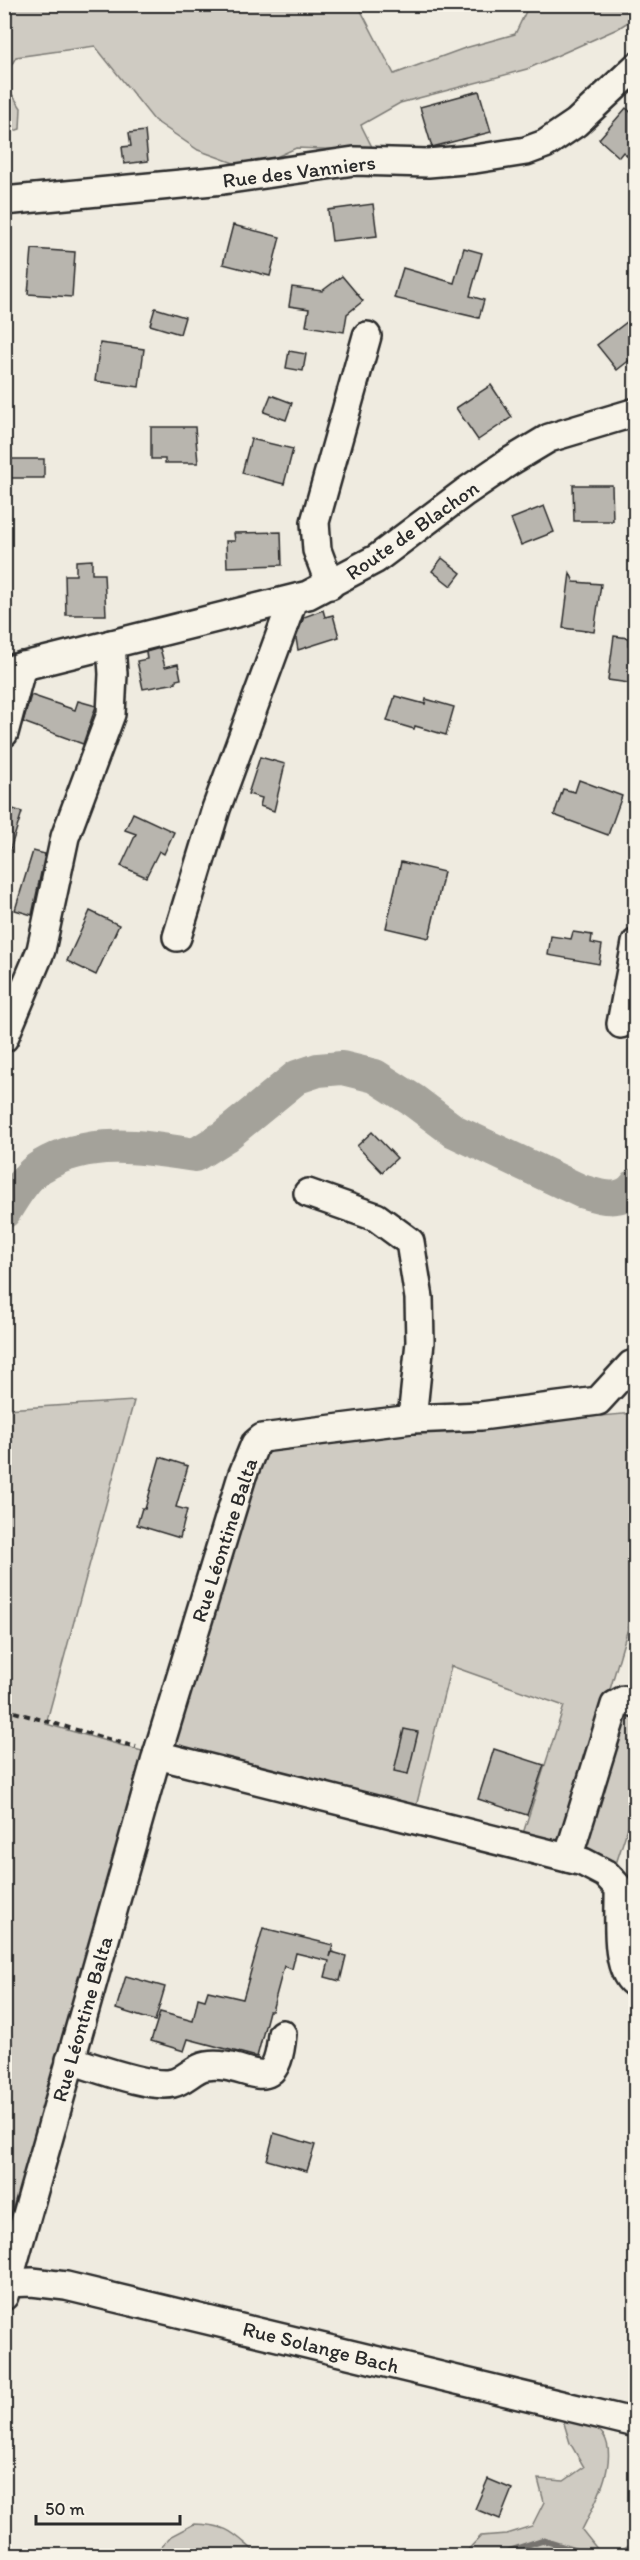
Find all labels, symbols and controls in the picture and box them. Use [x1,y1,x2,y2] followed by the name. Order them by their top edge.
[221,149,377,193] street label: Rue des Vanniers
[341,475,483,585] street label: Route de Blachon
[186,1455,262,1625] street label: Rue Léontine Balta
[46,1933,118,2105] street label: Rue Léontine Balta
[240,2316,402,2379] street label: Rue Solange Bach
[36,2488,180,2526] scale bar
[45,2498,85,2520] text: 50 m

